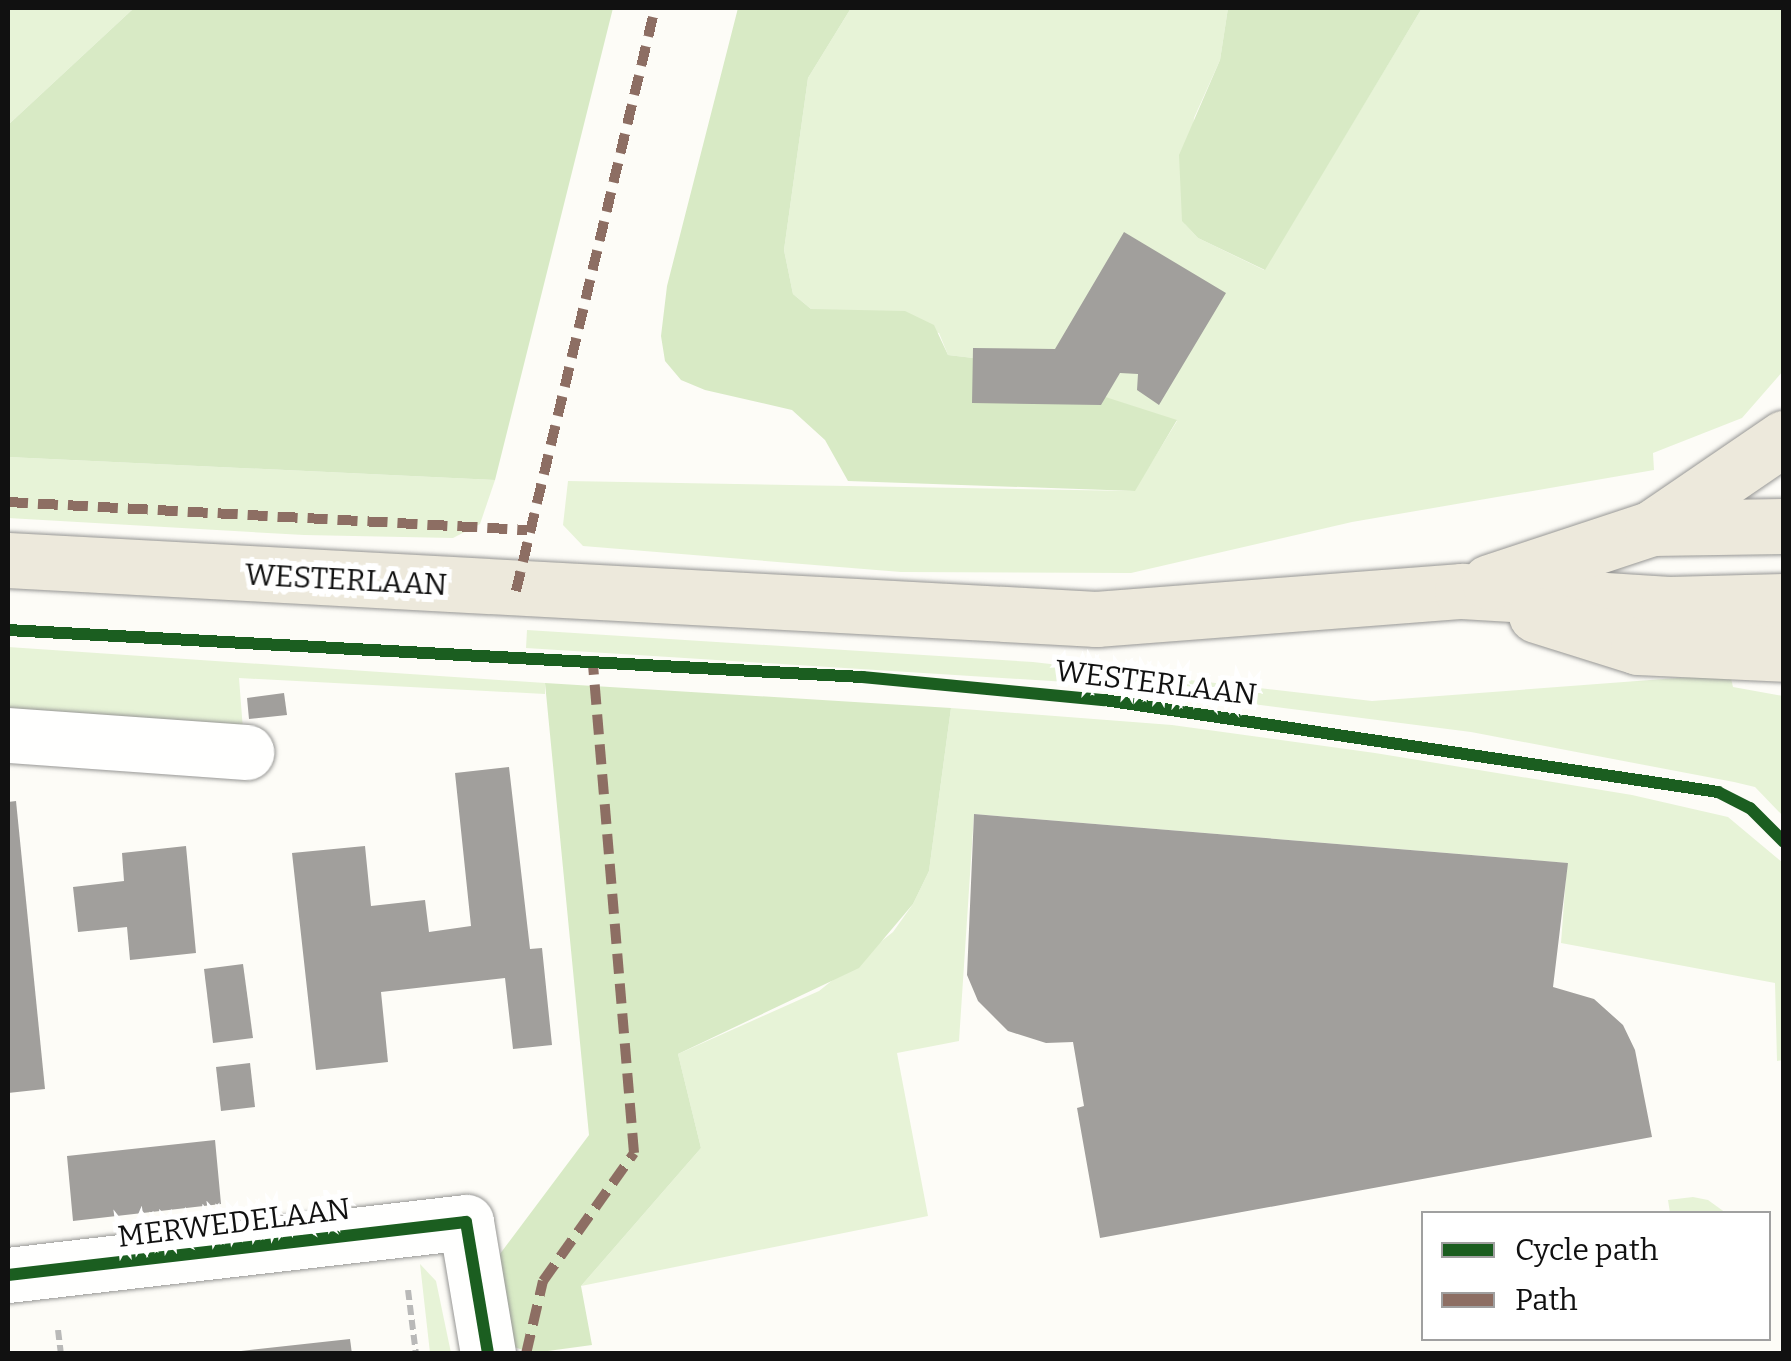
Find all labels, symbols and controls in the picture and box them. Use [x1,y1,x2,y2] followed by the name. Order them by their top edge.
[244,557,448,603] street label: WESTERLAAN
[1053,653,1259,713] street label: WESTERLAAN
[116,1191,352,1255] street label: MERWEDELAAN
[1421,1211,1771,1341] legend
[1515,1232,1658,1268] text: Cycle path
[1515,1282,1578,1318] text: Path

